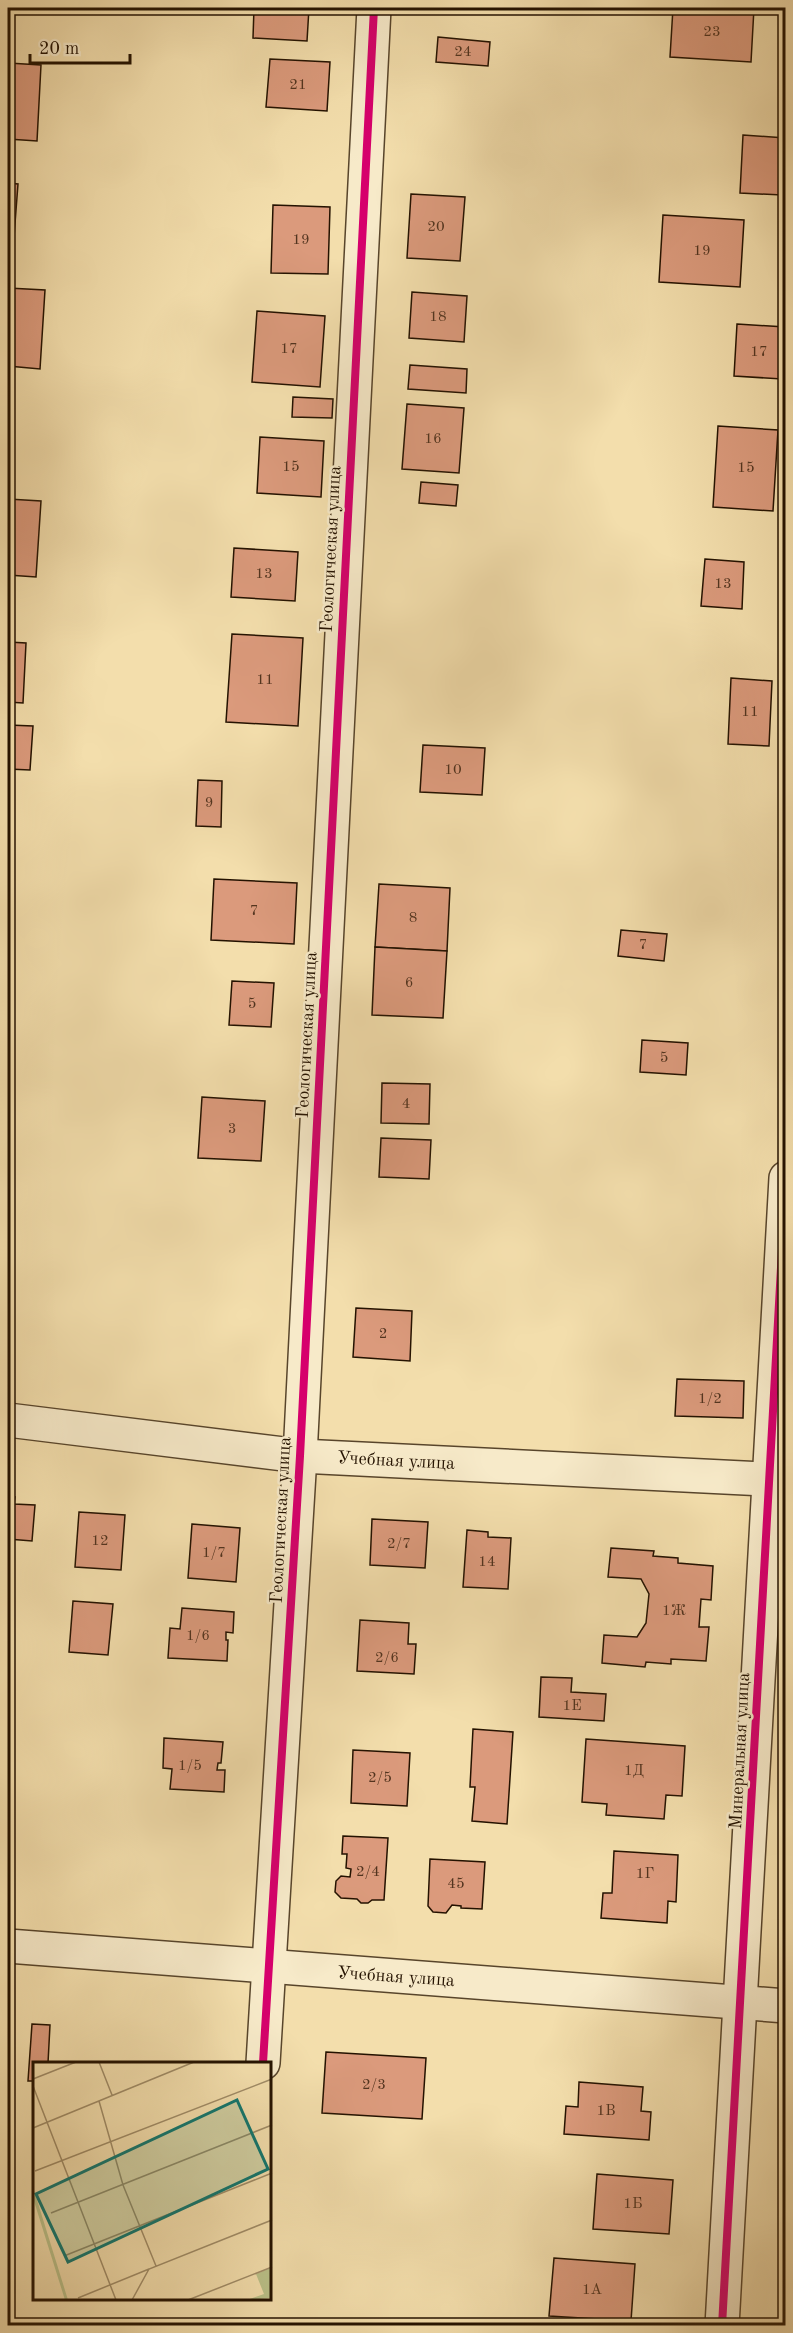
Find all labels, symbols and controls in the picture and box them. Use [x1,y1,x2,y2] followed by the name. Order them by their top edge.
[703,25,721,40] house number: 23
[30,27,130,65] scale bar
[39,40,79,58] text: 20 m
[454,45,472,60] house number: 24
[289,78,307,93] house number: 21
[427,220,445,235] house number: 20
[292,233,310,248] house number: 19
[693,244,711,259] house number: 19
[429,310,447,325] house number: 18
[280,342,298,357] house number: 17
[750,345,768,360] house number: 17
[424,432,442,447] house number: 16
[282,460,300,475] house number: 15
[737,461,755,476] house number: 15
[318,465,344,633] street label: Геологическая улица
[255,567,273,582] house number: 13
[714,577,732,592] house number: 13
[256,673,274,688] house number: 11
[741,705,759,720] house number: 11
[444,763,462,778] house number: 10
[205,796,213,811] house number: 9
[250,904,258,919] house number: 7
[409,911,417,926] house number: 8
[639,938,647,953] house number: 7
[294,951,320,1119] street label: Геологическая улица
[405,976,413,991] house number: 6
[248,997,256,1012] house number: 5
[660,1051,668,1066] house number: 5
[402,1097,410,1112] house number: 4
[228,1122,236,1137] house number: 3
[379,1327,387,1342] house number: 2
[698,1392,722,1407] house number: 1/2
[268,1436,294,1604] street label: Геологическая улица
[337,1449,455,1473] street label: Учебная улица
[91,1534,109,1549] house number: 12
[387,1537,411,1552] house number: 2/7
[202,1546,226,1561] house number: 1/7
[478,1555,496,1570] house number: 14
[662,1604,686,1619] house number: 1Ж
[186,1629,210,1644] house number: 1/6
[375,1651,399,1666] house number: 2/6
[727,1672,753,1830] street label: Минеральная улица
[562,1699,582,1714] house number: 1Е
[178,1759,202,1774] house number: 1/5
[624,1764,644,1779] house number: 1Д
[368,1771,392,1786] house number: 2/5
[356,1865,380,1880] house number: 2/4
[636,1867,654,1882] house number: 1Г
[447,1877,465,1892] house number: 45
[337,1964,455,1990] street label: Учебная улица
[33,2062,272,2300] inset map
[362,2078,386,2093] house number: 2/3
[596,2104,616,2119] house number: 1В
[623,2197,643,2212] house number: 1Б
[582,2283,603,2298] house number: 1А

